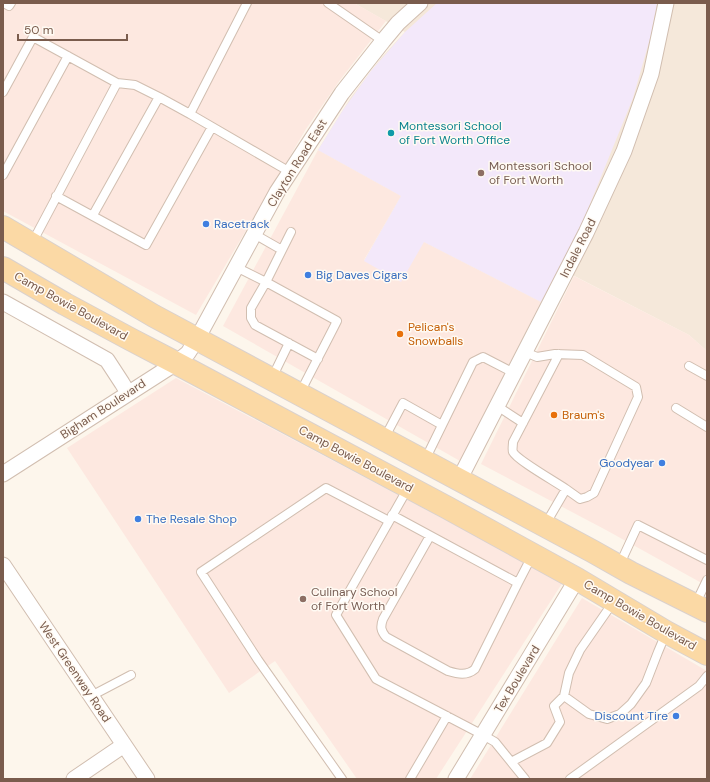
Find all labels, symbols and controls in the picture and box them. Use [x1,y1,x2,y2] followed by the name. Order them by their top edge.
[18,16,127,42] scale bar
[24,22,53,38] text: 50 m
[263,116,331,210] street label: Clayton Road East
[399,118,510,148] place label: Montessori School of Fort Worth Office
[386,128,396,138] marker: Montessori School of Fort Worth Office
[489,158,592,188] place label: Montessori School of Fort Worth
[476,168,486,178] marker: Montessori School of Fort Worth
[214,216,270,232] place label: Racetrack
[556,216,600,280] street label: Indale Road
[201,219,211,229] marker: Racetrack
[316,267,408,283] place label: Big Daves Cigars
[11,268,131,344] street label: Camp Bowie Boulevard
[303,270,313,280] marker: Big Daves Cigars
[408,319,463,349] place label: Pelican's Snowballs
[395,329,405,339] marker: Pelican's Snowballs
[57,375,149,443] street label: Bigham Boulevard
[562,407,605,423] place label: Braum's
[549,410,559,420] marker: Braum's
[296,422,416,496] street label: Camp Bowie Boulevard
[599,455,655,471] place label: Goodyear
[657,458,667,468] marker: Goodyear
[146,511,237,527] place label: The Resale Shop
[133,514,143,524] marker: The Resale Shop
[581,576,699,654] street label: Camp Bowie Boulevard
[311,584,397,614] place label: Culinary School of Fort Worth
[298,594,308,604] marker: Culinary School of Fort Worth
[35,618,115,726] street label: West Greenway Road
[491,642,543,716] street label: Tex Boulevard
[595,708,668,724] place label: Discount Tire
[671,711,681,721] marker: Discount Tire

